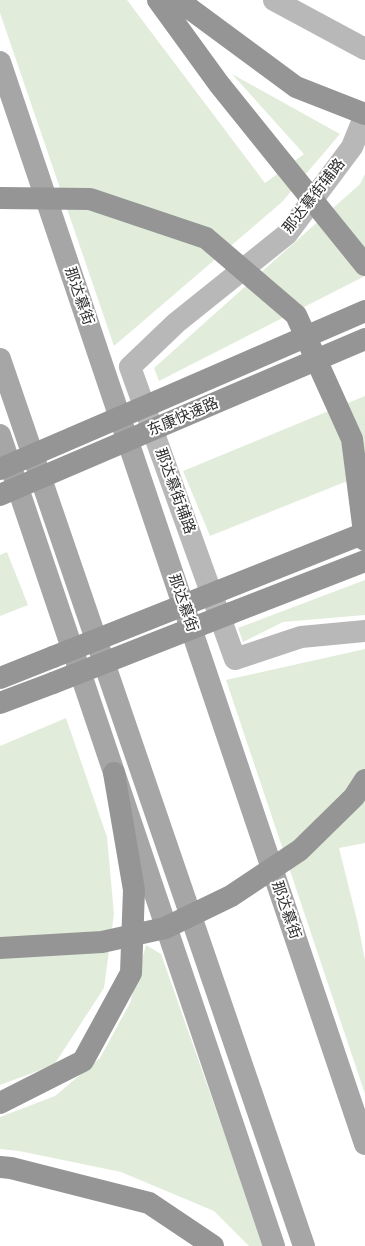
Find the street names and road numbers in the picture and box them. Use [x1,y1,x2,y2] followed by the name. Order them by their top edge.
[279,155,349,237] street label: 那达慕街辅路
[61,265,97,327] street label: 那达慕街
[145,394,221,440] street label: 东康快速路
[151,446,199,536] street label: 那达慕街辅路
[165,572,201,634] street label: 那达慕街
[268,879,304,941] street label: 那达慕街

